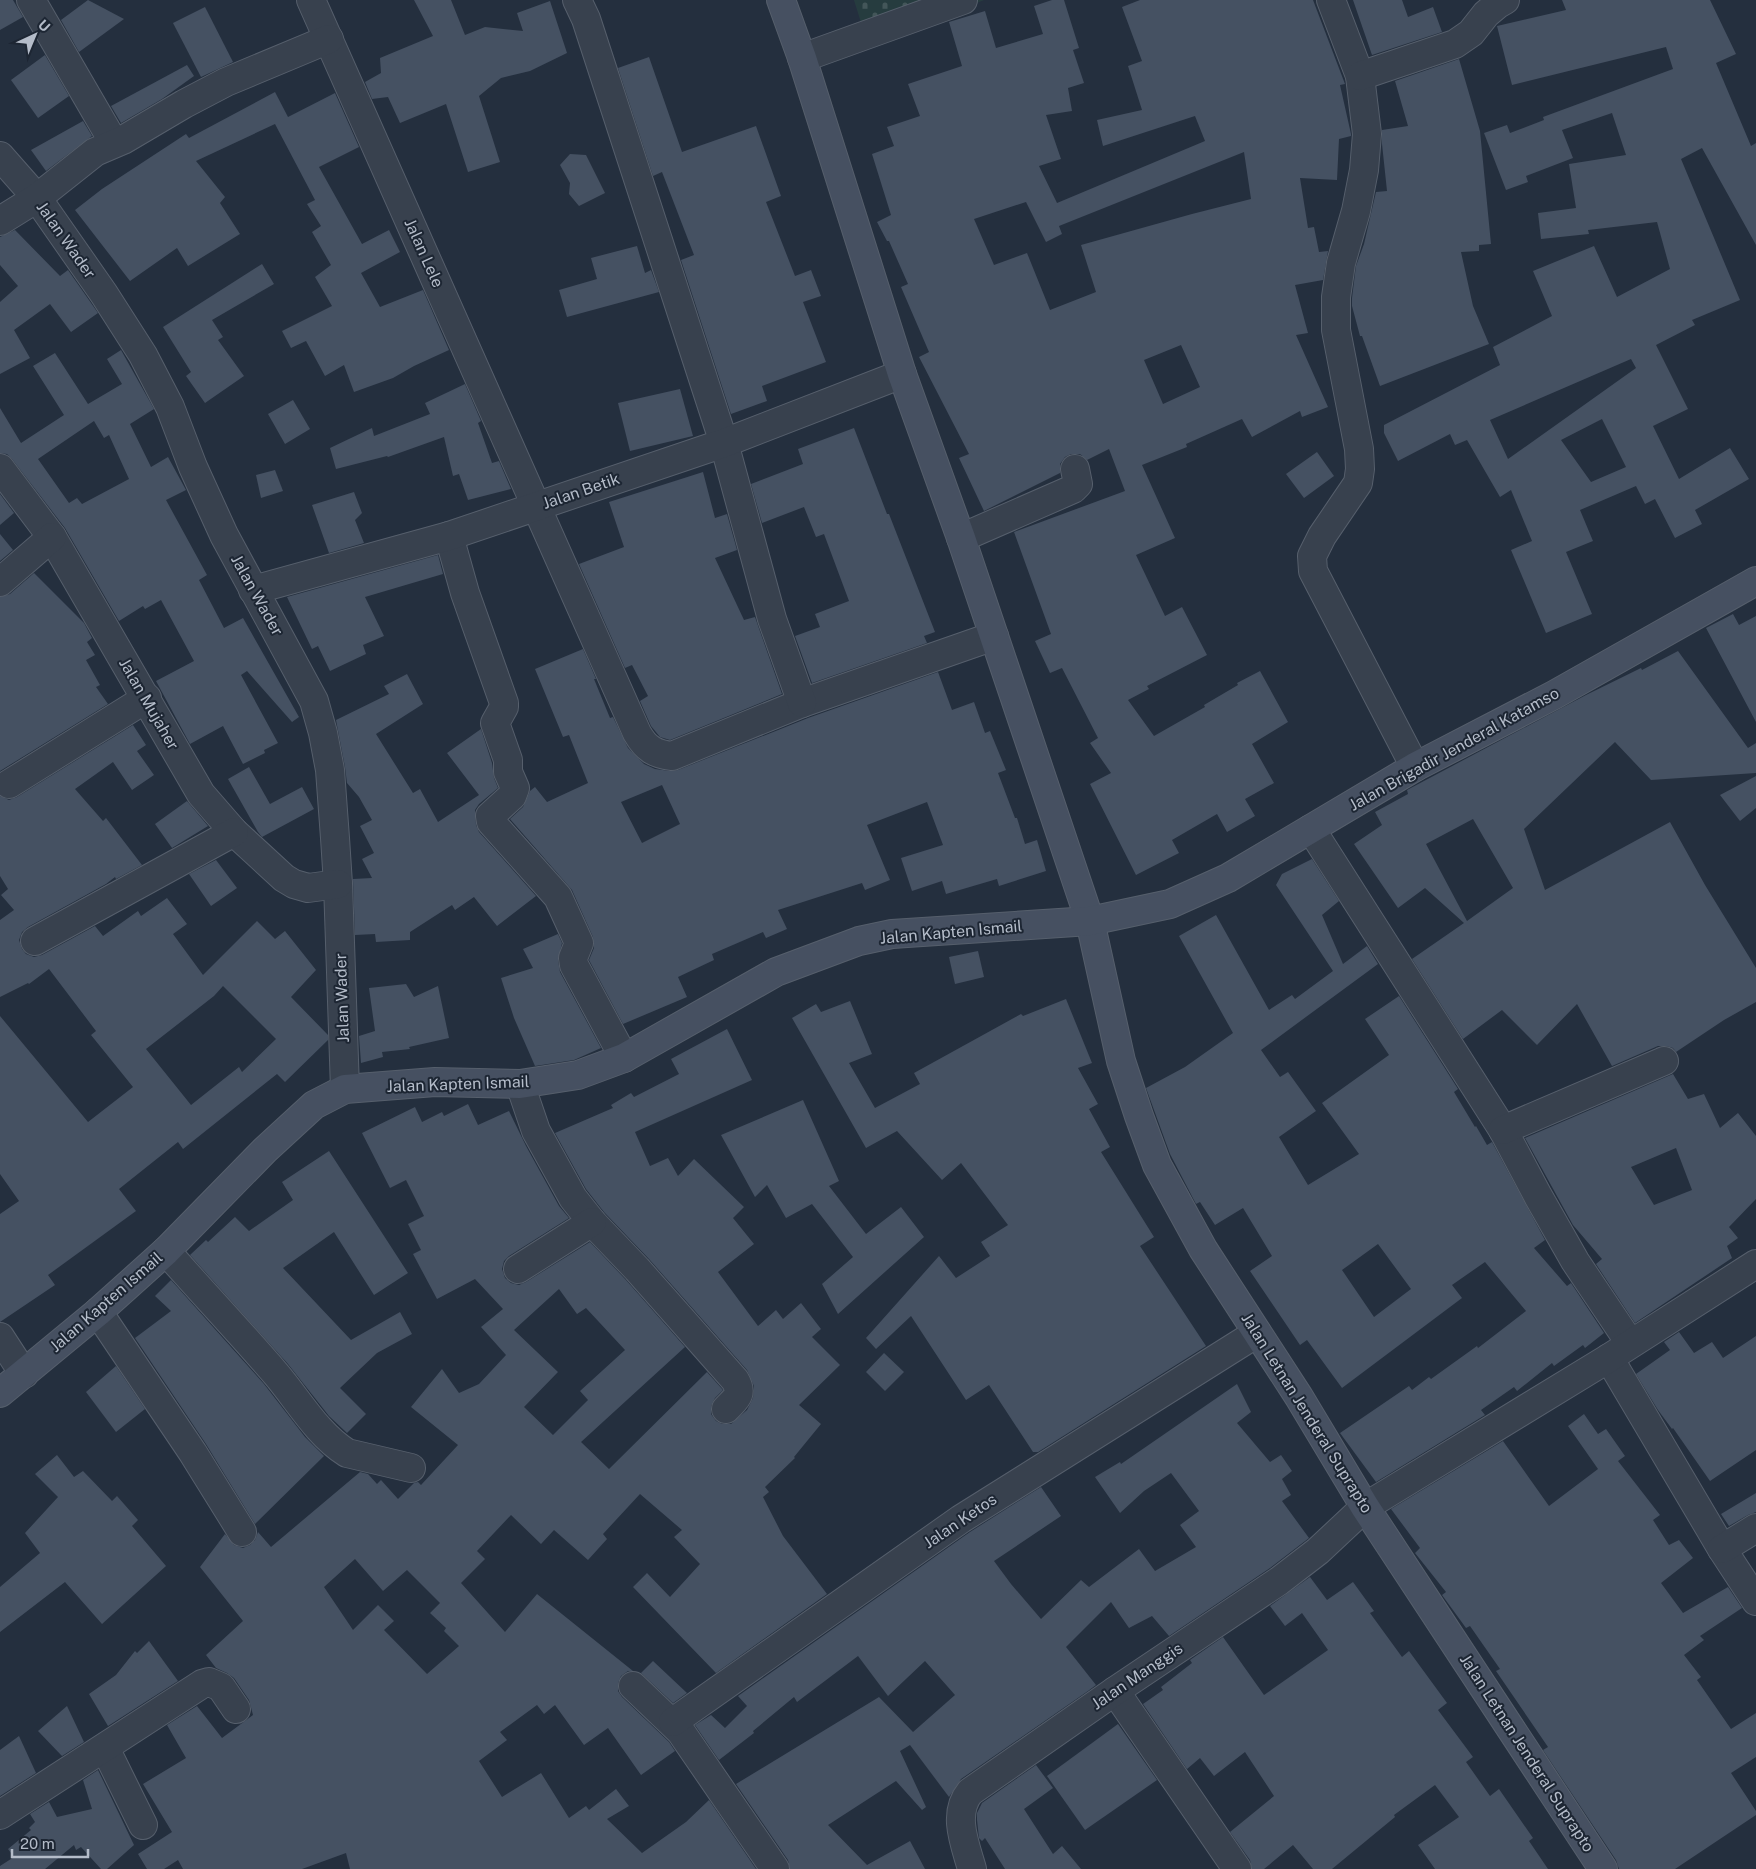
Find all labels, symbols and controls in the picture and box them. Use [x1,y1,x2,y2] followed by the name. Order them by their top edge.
[10,10,60,60] north arrow
[35,16,53,35] text: U
[32,198,100,282] street label: Jalan Wader
[400,216,448,290] street label: Jalan Lele
[540,469,622,513] street label: Jalan Betik
[227,551,287,639] street label: Jalan Wader
[115,655,183,753] street label: Jalan Mujaher
[1346,683,1562,815] street label: Jalan Brigadir Jenderal Katamso
[879,916,1023,948] street label: Jalan Kapten Ismail
[331,953,353,1043] street label: Jalan Wader
[386,1072,530,1096] street label: Jalan Kapten Ismail
[46,1248,166,1356] street label: Jalan Kapten Ismail
[1237,1310,1377,1516] street label: Jalan Letnan Jenderal Suprapto
[920,1490,1000,1552] street label: Jalan Ketos
[1088,1639,1186,1713] street label: Jalan Manggis
[1456,1650,1598,1856] street label: Jalan Letnan Jenderal Suprapto
[12,1826,89,1858] scale bar
[20,1835,55,1852] text: 20 m

